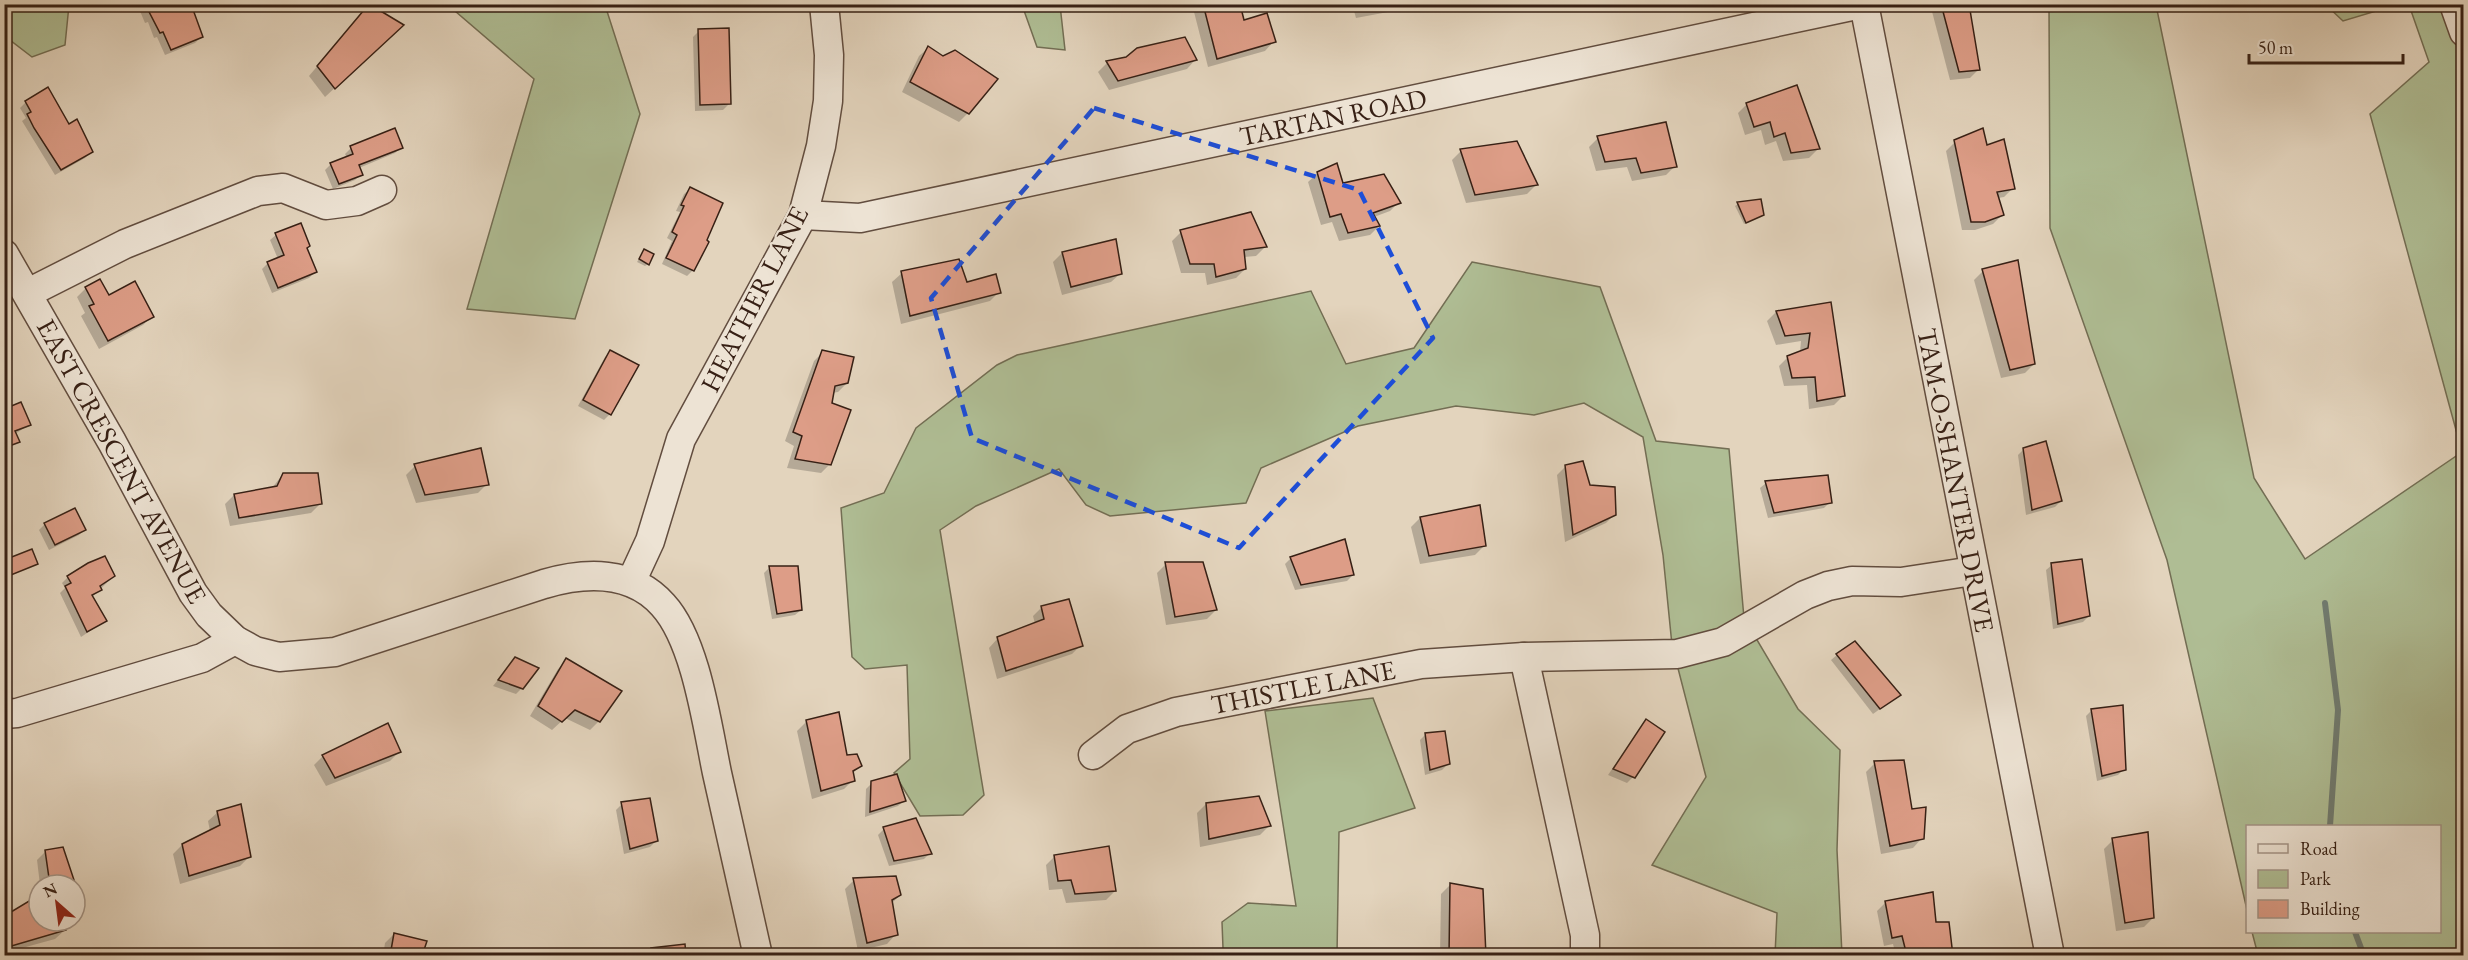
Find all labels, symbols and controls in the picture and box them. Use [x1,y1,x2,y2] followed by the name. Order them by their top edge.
[2249,27,2404,65] scale bar
[2258,36,2293,59] text: 50 m
[1236,80,1430,154] street label: TARTAN ROAD
[692,200,816,398] street label: HEATHER LANE
[29,312,215,610] street label: EAST CRESCENT AVENUE
[1909,325,2003,635] street label: TAM-O-SHANTER DRIVE
[1208,652,1398,722] street label: THISTLE LANE
[2246,825,2441,933] legend
[2300,837,2339,860] text: Road
[2300,867,2331,890] text: Park
[27,873,87,933] north arrow
[40,878,61,903] text: N
[2300,897,2360,920] text: Building

